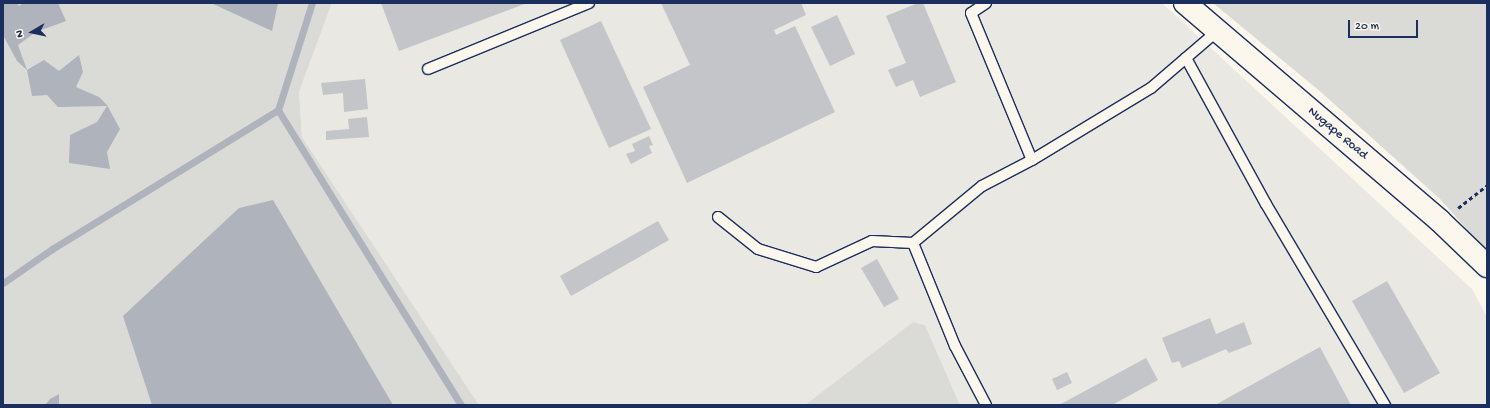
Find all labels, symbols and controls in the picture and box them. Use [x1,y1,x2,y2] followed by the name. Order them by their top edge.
[12,12,52,52] north arrow
[1350,12,1420,38] scale bar
[1355,20,1379,34] text: 20 m
[14,29,27,38] text: N
[1304,104,1370,164] street label: Nugape Road

